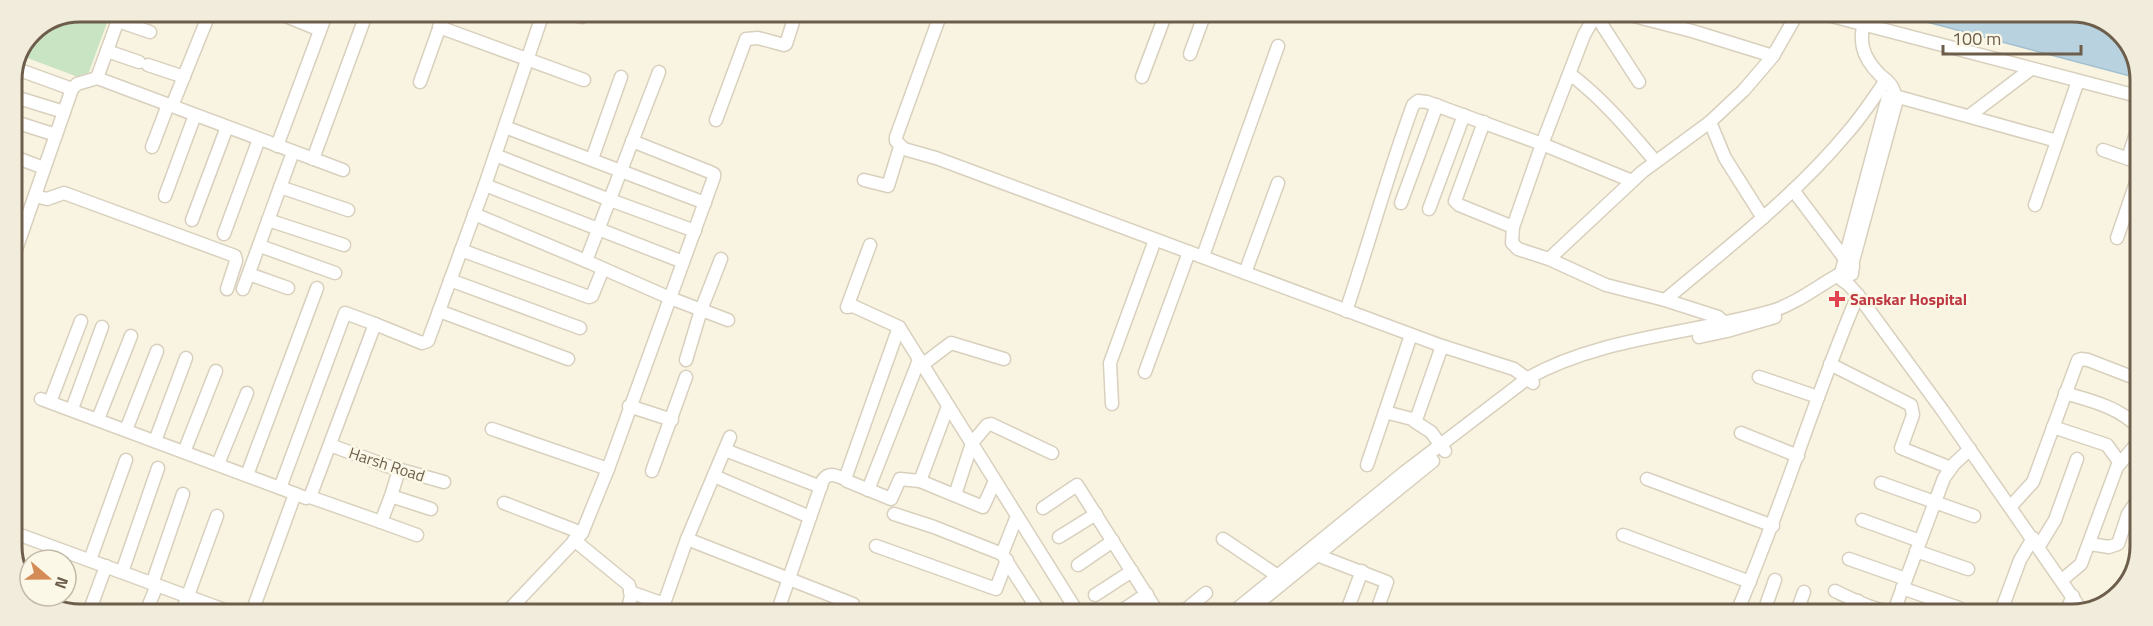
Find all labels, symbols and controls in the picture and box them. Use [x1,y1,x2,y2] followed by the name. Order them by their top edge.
[1943,18,2081,56] scale bar
[1952,25,2001,52] text: 100 m
[1850,287,1967,311] place label: Sanskar Hospital
[1828,290,1846,308] marker: Sanskar Hospital
[346,440,428,488] street label: Harsh Road
[18,548,78,608] north arrow
[49,574,75,592] text: N

